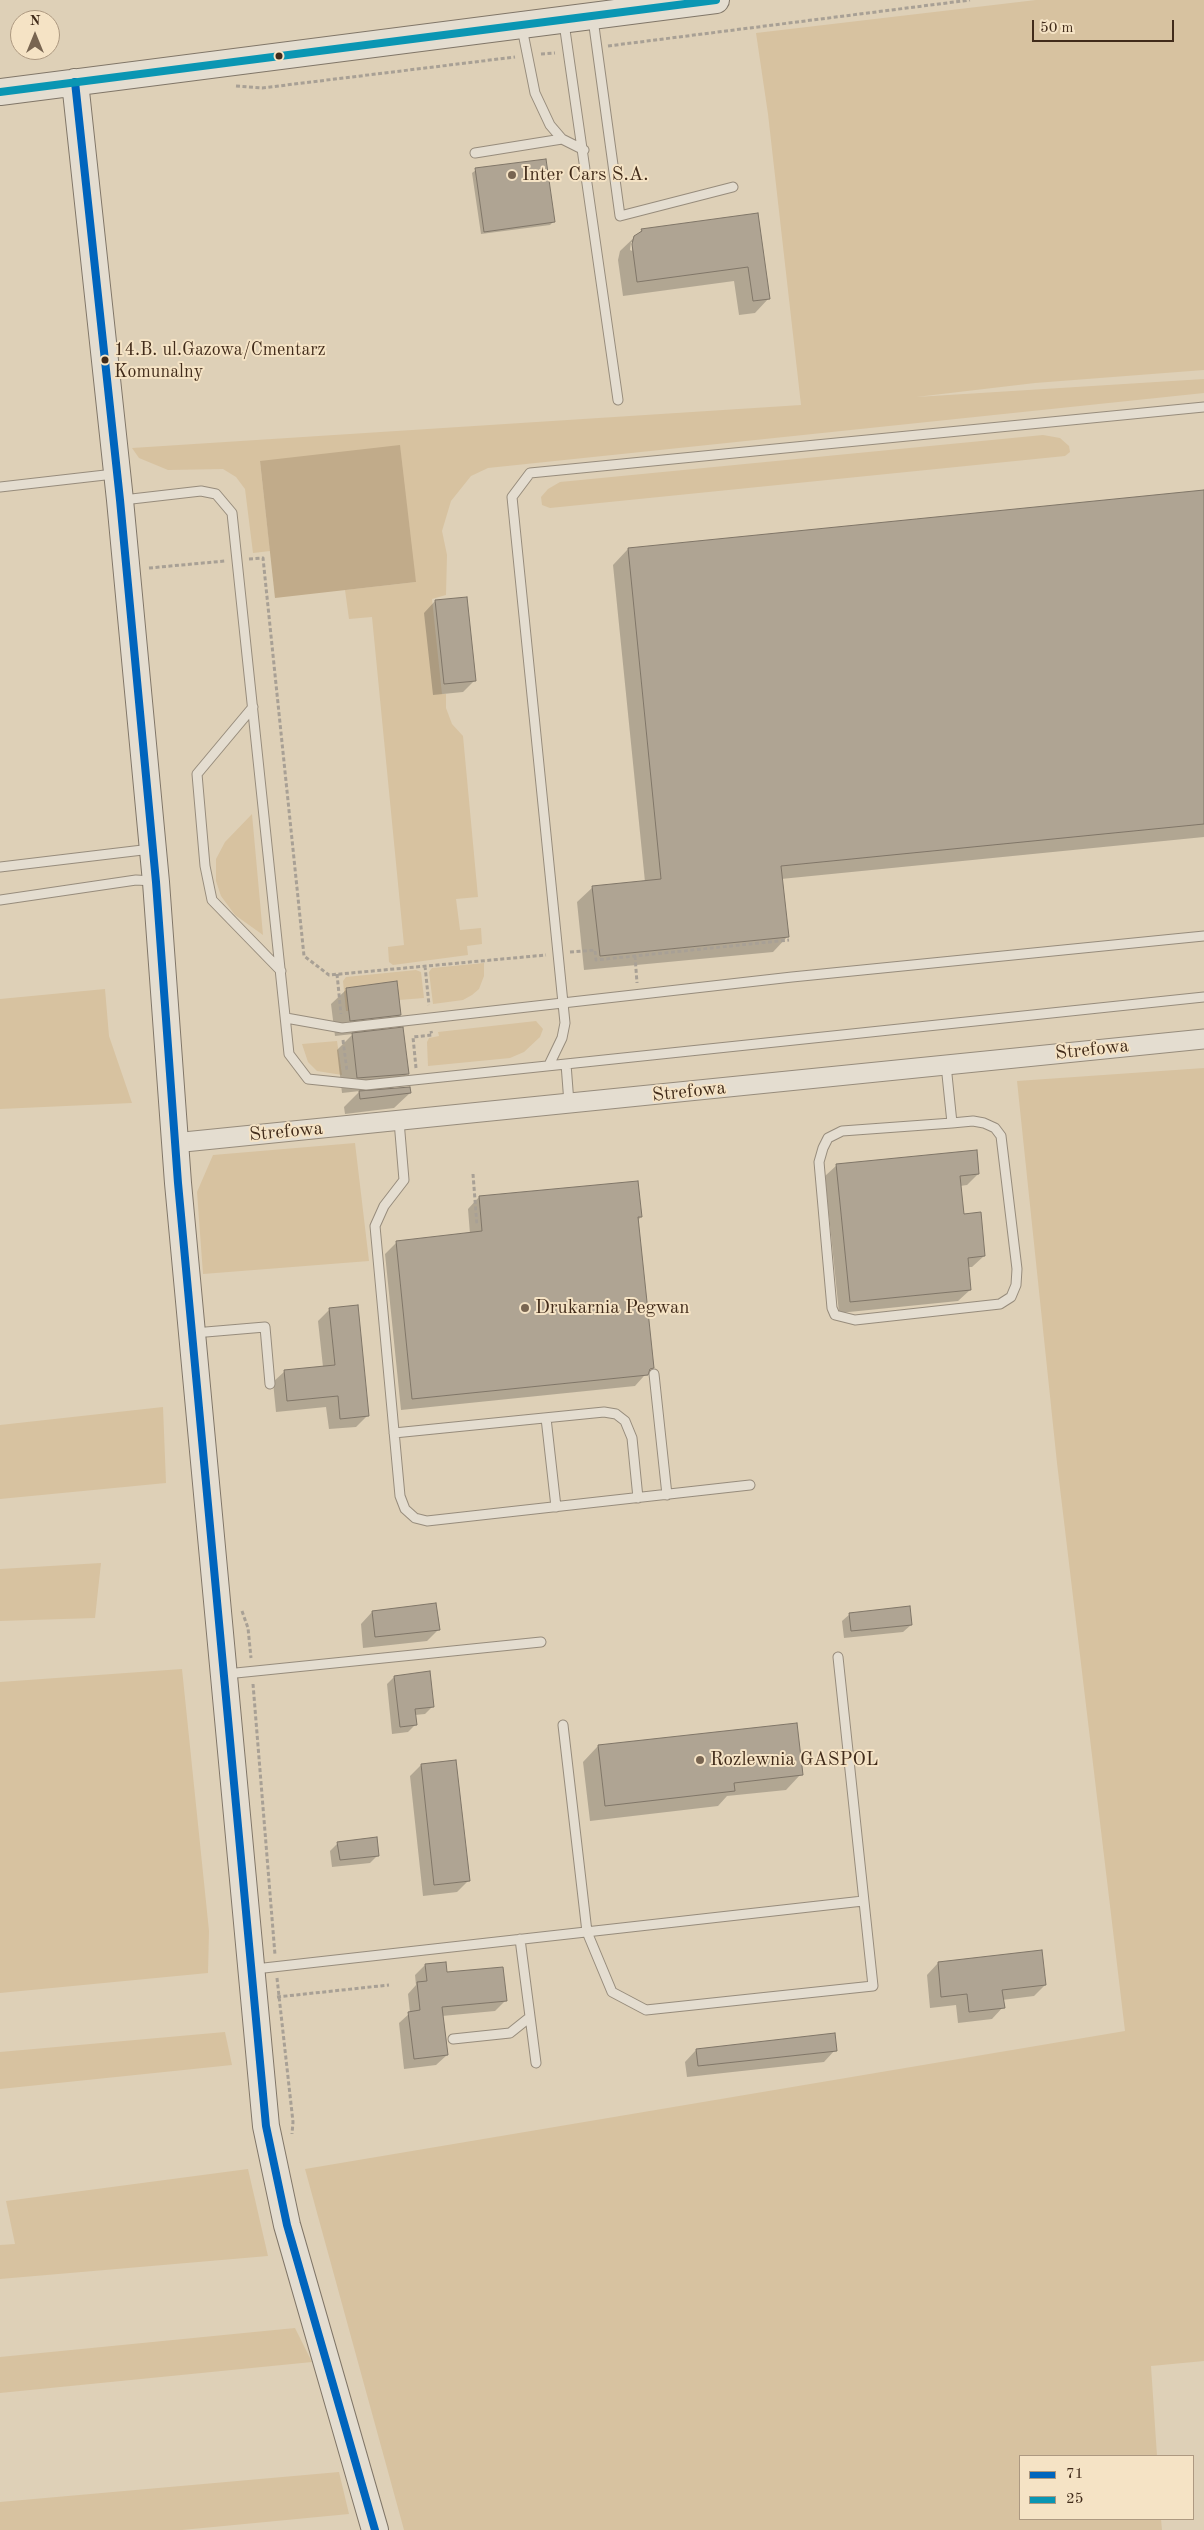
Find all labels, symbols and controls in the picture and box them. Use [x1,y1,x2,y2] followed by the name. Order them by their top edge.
[10,10,60,60] north arrow
[1034,10,1176,42] scale bar
[30,14,40,28] text: N
[1040,21,1074,36] text: 50 m
[274,51,284,61] unlabelled marker
[522,164,649,186] place label: Inter Cars S.A.
[506,169,518,181] marker: Inter Cars S.A.
[114,339,326,382] place label: 14.B. ul.Gazowa/Cmentarz Komunalny
[100,355,110,365] marker: 14.B. ul.Gazowa/Cmentarz Komunalny
[1054,1035,1130,1065] street label: Strefowa
[651,1077,727,1107] street label: Strefowa
[248,1117,324,1147] street label: Strefowa
[535,1297,690,1319] place label: Drukarnia Pegwan
[519,1302,531,1314] marker: Drukarnia Pegwan
[710,1749,878,1771] place label: Rozlewnia GASPOL
[694,1754,706,1766] marker: Rozlewnia GASPOL
[1019,2455,1194,2520] legend
[1066,2467,1083,2482] text: 71
[1066,2492,1083,2507] text: 25

